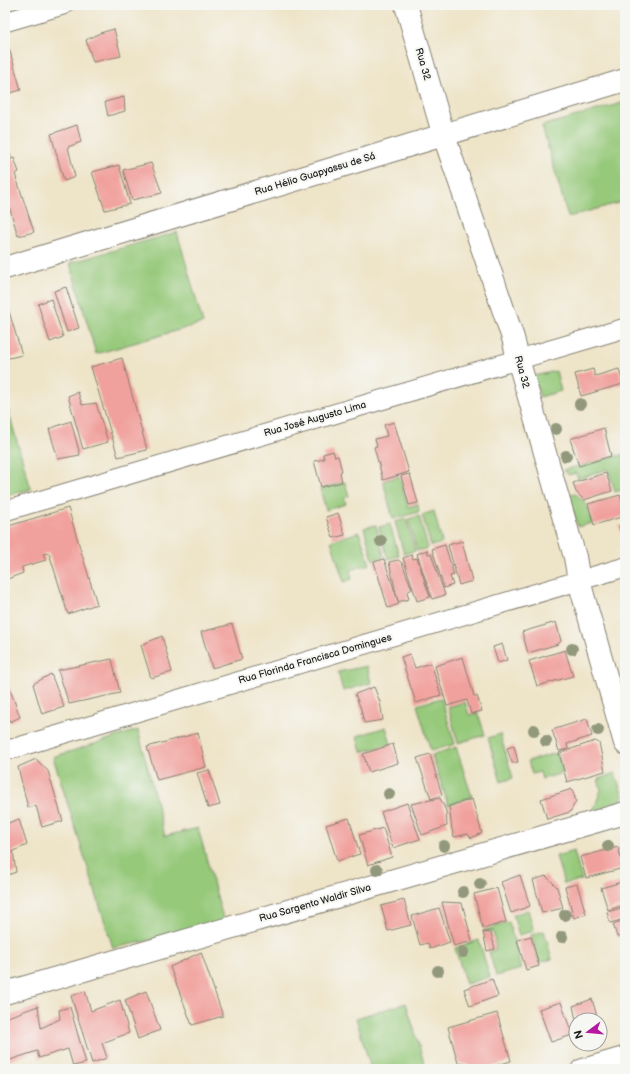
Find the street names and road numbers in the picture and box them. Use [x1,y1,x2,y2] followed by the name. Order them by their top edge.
[413,46,433,82] street label: Rua 32
[253,150,377,198] street label: Rua Hélio Guapyassu de Sá
[512,354,532,390] street label: Rua 32
[262,399,368,439] street label: Rua José Augusto Lima
[237,631,393,687] street label: Rua Florinda Francisca Domingues
[258,881,373,925] street label: Rua Sargento Waldir Silva

